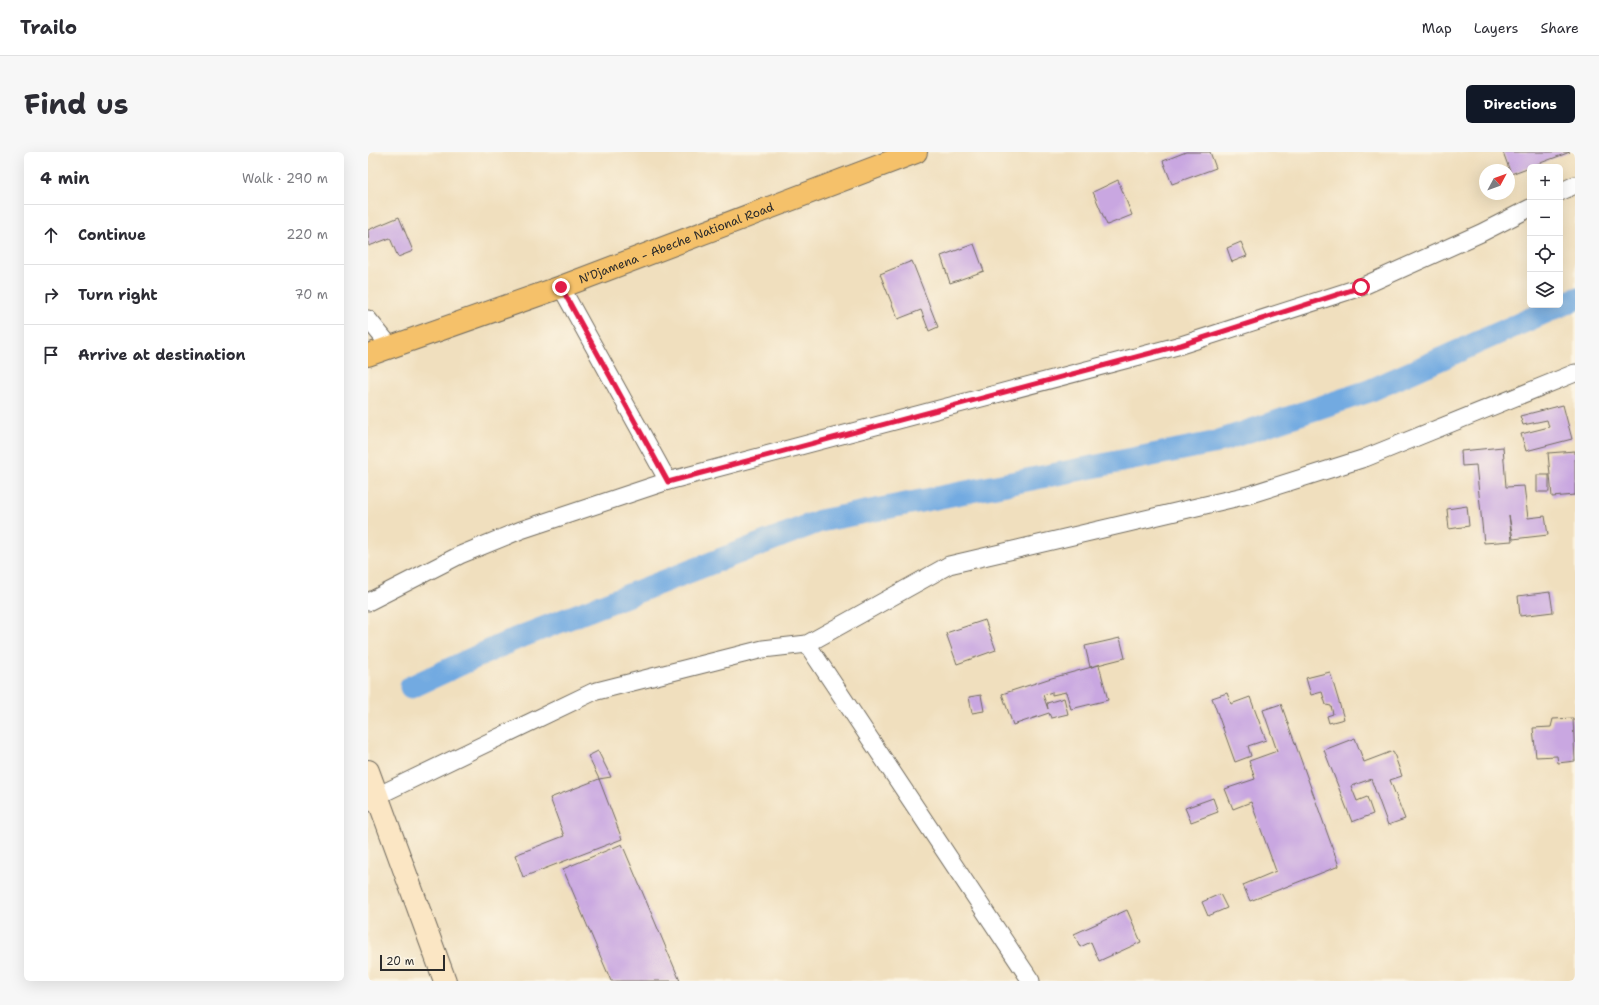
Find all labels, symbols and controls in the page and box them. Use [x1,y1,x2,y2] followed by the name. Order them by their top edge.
[20,15,77,40] text: Trailo
[1422,19,1452,37] text: Map
[1474,19,1518,37] text: Layers
[1540,19,1579,37] text: Share
[24,85,129,123] text: Find us
[1466,85,1575,123] button: Directions
[1479,164,1515,200] north arrow
[1527,164,1563,308] map controls
[1527,164,1563,200] button: +
[40,167,90,189] text: 4 min
[242,170,328,187] text: Walk · 290 m
[576,199,777,288] street label: N'Djamena - Abeche National Road
[1527,200,1563,236] button: −
[40,224,62,246] icon: ahead
[78,225,146,245] text: Continue
[286,226,328,243] text: 220 m
[1527,236,1563,272] button: locate
[1527,272,1563,308] button: layers
[552,278,570,296] route end
[1352,278,1370,296] route start
[40,284,62,306] icon: right
[78,285,158,305] text: Turn right
[294,286,328,303] text: 70 m
[40,344,62,366] icon: arrive
[78,345,246,365] text: Arrive at destination
[380,953,445,972] scale bar
[386,954,414,969] text: 20 m

